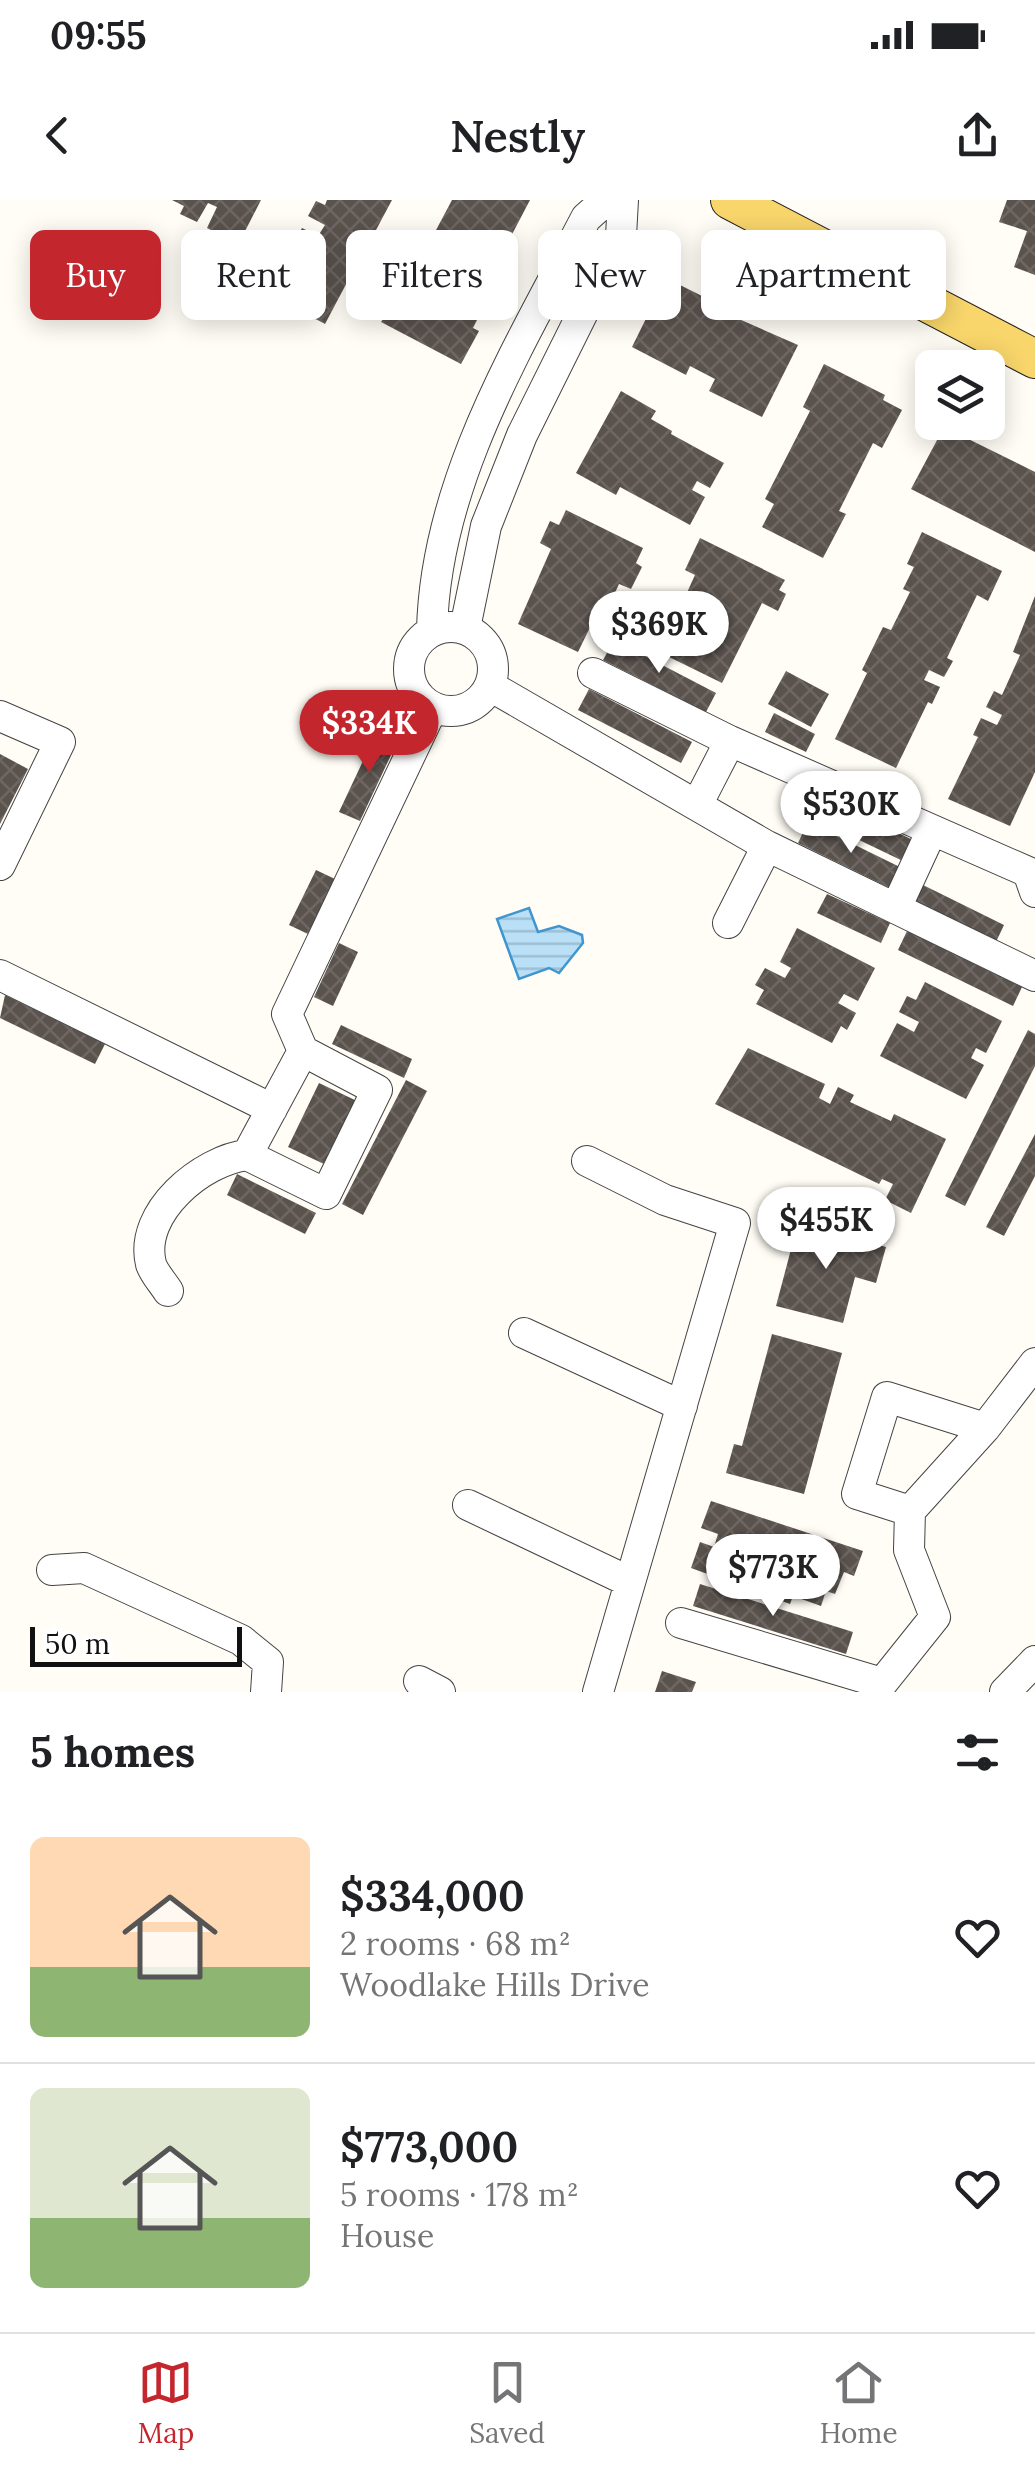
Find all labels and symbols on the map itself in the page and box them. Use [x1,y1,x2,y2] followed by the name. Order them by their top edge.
[589,591,729,676] pin: $369K
[299,690,439,775] pin: $334K
[781,771,921,856] pin: $530K
[756,1187,896,1272] pin: $455K
[703,1534,843,1619] pin: $773K
[30,1622,242,1666] scale bar

